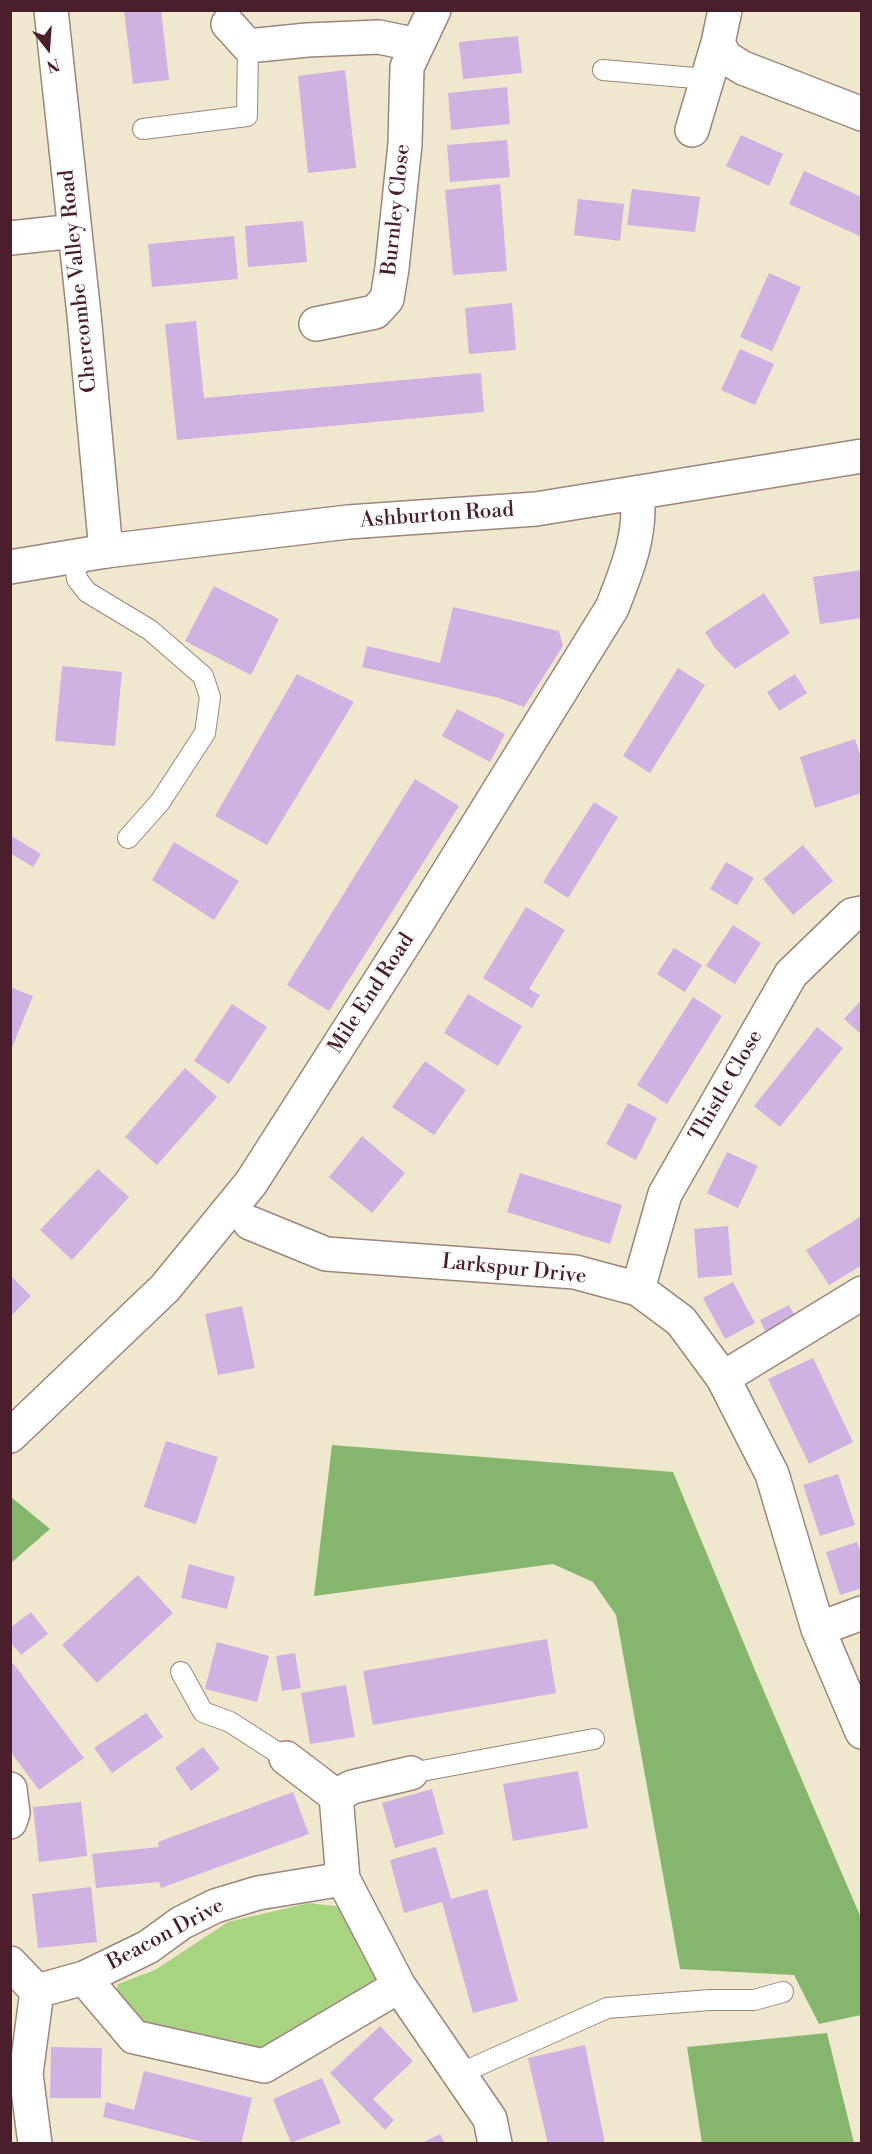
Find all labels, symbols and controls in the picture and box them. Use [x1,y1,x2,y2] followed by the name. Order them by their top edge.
[18,18,78,78] north arrow
[44,54,62,77] text: N
[378,143,416,277] street label: Burnley Close
[55,168,103,394] street label: Chercombe Valley Road
[359,498,515,534] street label: Ashburton Road
[324,929,420,1059] street label: Mile End Road
[685,1026,769,1146] street label: Thistle Close
[440,1250,588,1290] street label: Larkspur Drive
[103,1894,229,1976] street label: Beacon Drive

